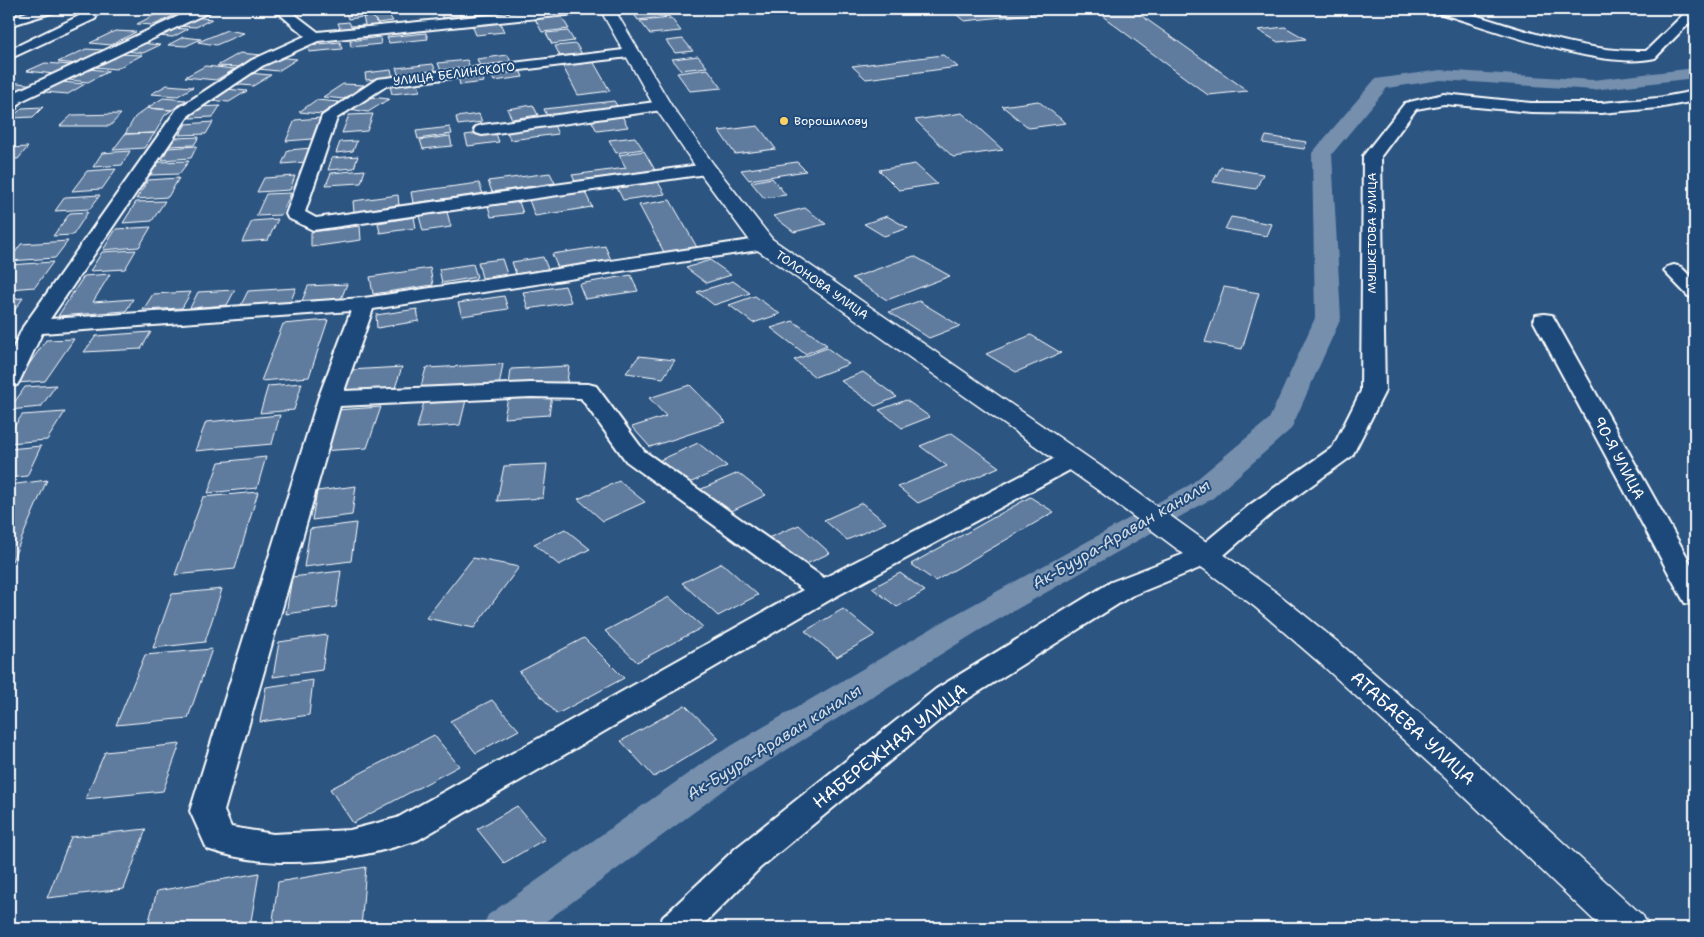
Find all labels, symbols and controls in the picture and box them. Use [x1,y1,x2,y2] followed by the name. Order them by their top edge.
[392,59,516,89] street label: УЛИЦА БЕЛИНСКОГО
[794,113,868,129] place label: Ворошилову
[778,115,790,127] marker: Ворошилову
[1364,172,1380,293] street label: МУШКЕТОВА УЛИЦА
[773,247,872,323] street label: ТОЛОНОВА УЛИЦА
[1589,413,1649,503] street label: 90-Я УЛИЦА
[1028,474,1214,594] water label: Ак-Буура-Араван каналы
[1345,665,1481,791] street label: АТАБАЕВА УЛИЦА
[808,678,972,814] street label: НАБЕРЕЖНАЯ УЛИЦА
[683,679,866,804] water label: Ак-Буура-Араван каналы

